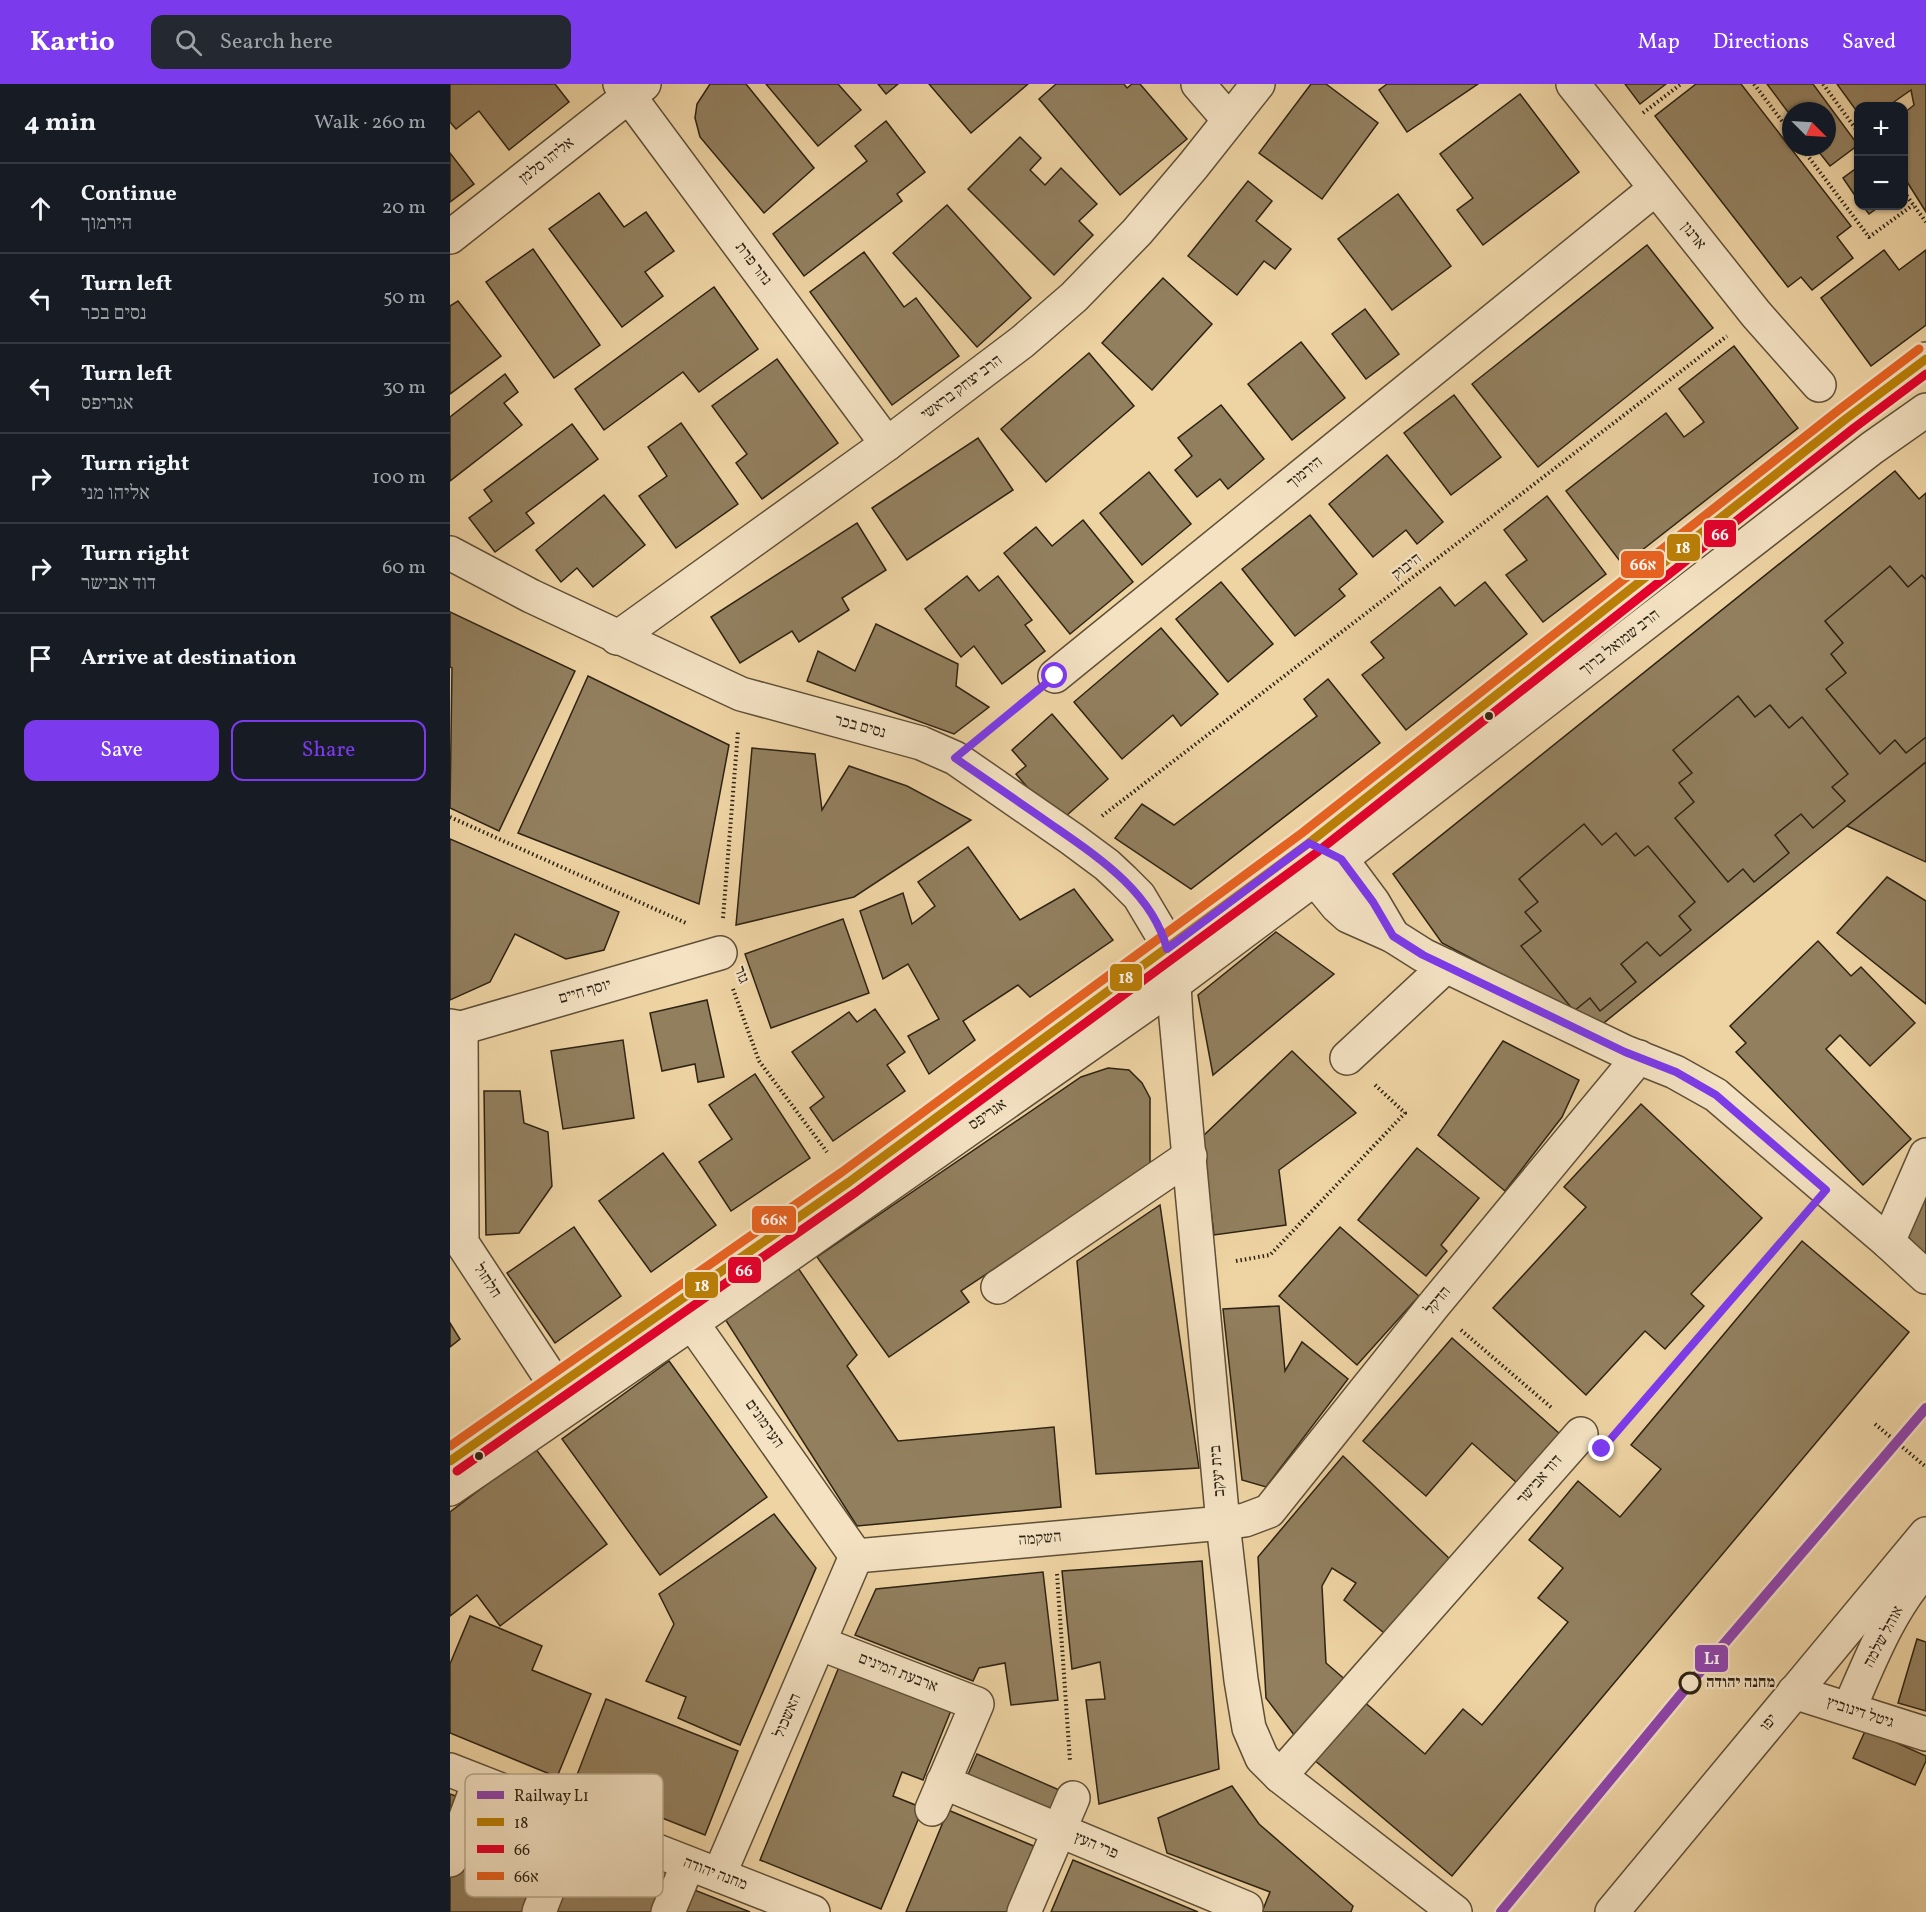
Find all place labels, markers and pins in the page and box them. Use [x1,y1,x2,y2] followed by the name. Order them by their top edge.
[1483,710,1495,722] unlabelled marker
[473,1450,485,1462] unlabelled marker
[1679,1672,1701,1694] marker: מחנה יהודה
[1706,1672,1775,1694] place label: מחנה יהודה

